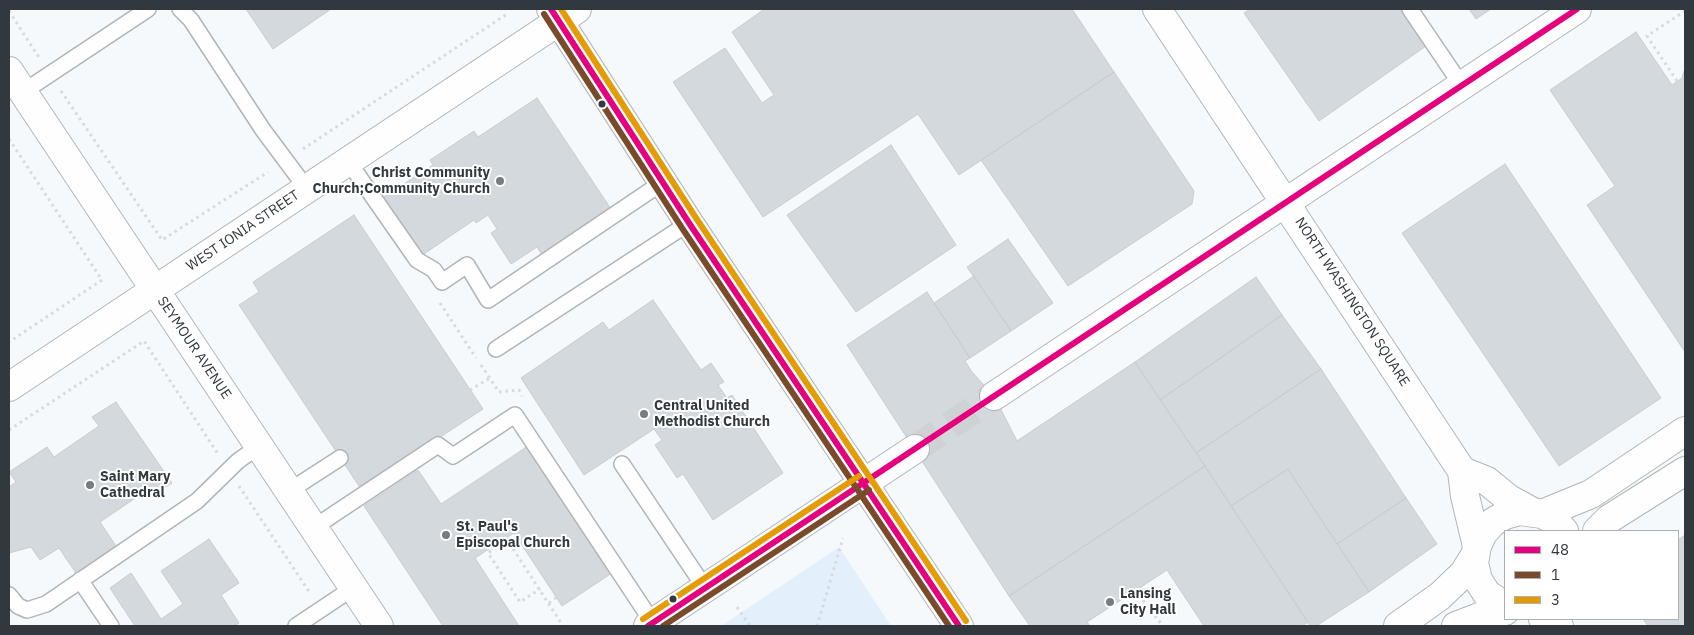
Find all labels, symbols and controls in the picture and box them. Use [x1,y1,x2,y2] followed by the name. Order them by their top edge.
[597,99,607,109] unlabelled marker
[313,165,490,198] place label: Christ Community Church;Community Church
[494,175,506,187] marker: Christ Community Church;Community Church
[183,187,303,275] street label: WEST IONIA STREET
[1291,214,1413,390] street label: NORTH WASHINGTON SQUARE
[153,294,235,402] street label: SEYMOUR AVENUE
[654,398,770,431] place label: Central United Methodist Church
[638,408,650,420] marker: Central United Methodist Church
[100,469,170,502] place label: Saint Mary Cathedral
[84,479,96,491] marker: Saint Mary Cathedral
[456,519,570,552] place label: St. Paul's Episcopal Church
[440,529,452,541] marker: St. Paul's Episcopal Church
[1504,530,1679,620] legend
[1551,540,1569,559] text: 48
[1551,565,1560,584] text: 1
[1120,586,1176,618] place label: Lansing City Hall
[1551,590,1560,609] text: 3
[668,594,678,604] unlabelled marker
[1104,596,1116,608] marker: Lansing City Hall

